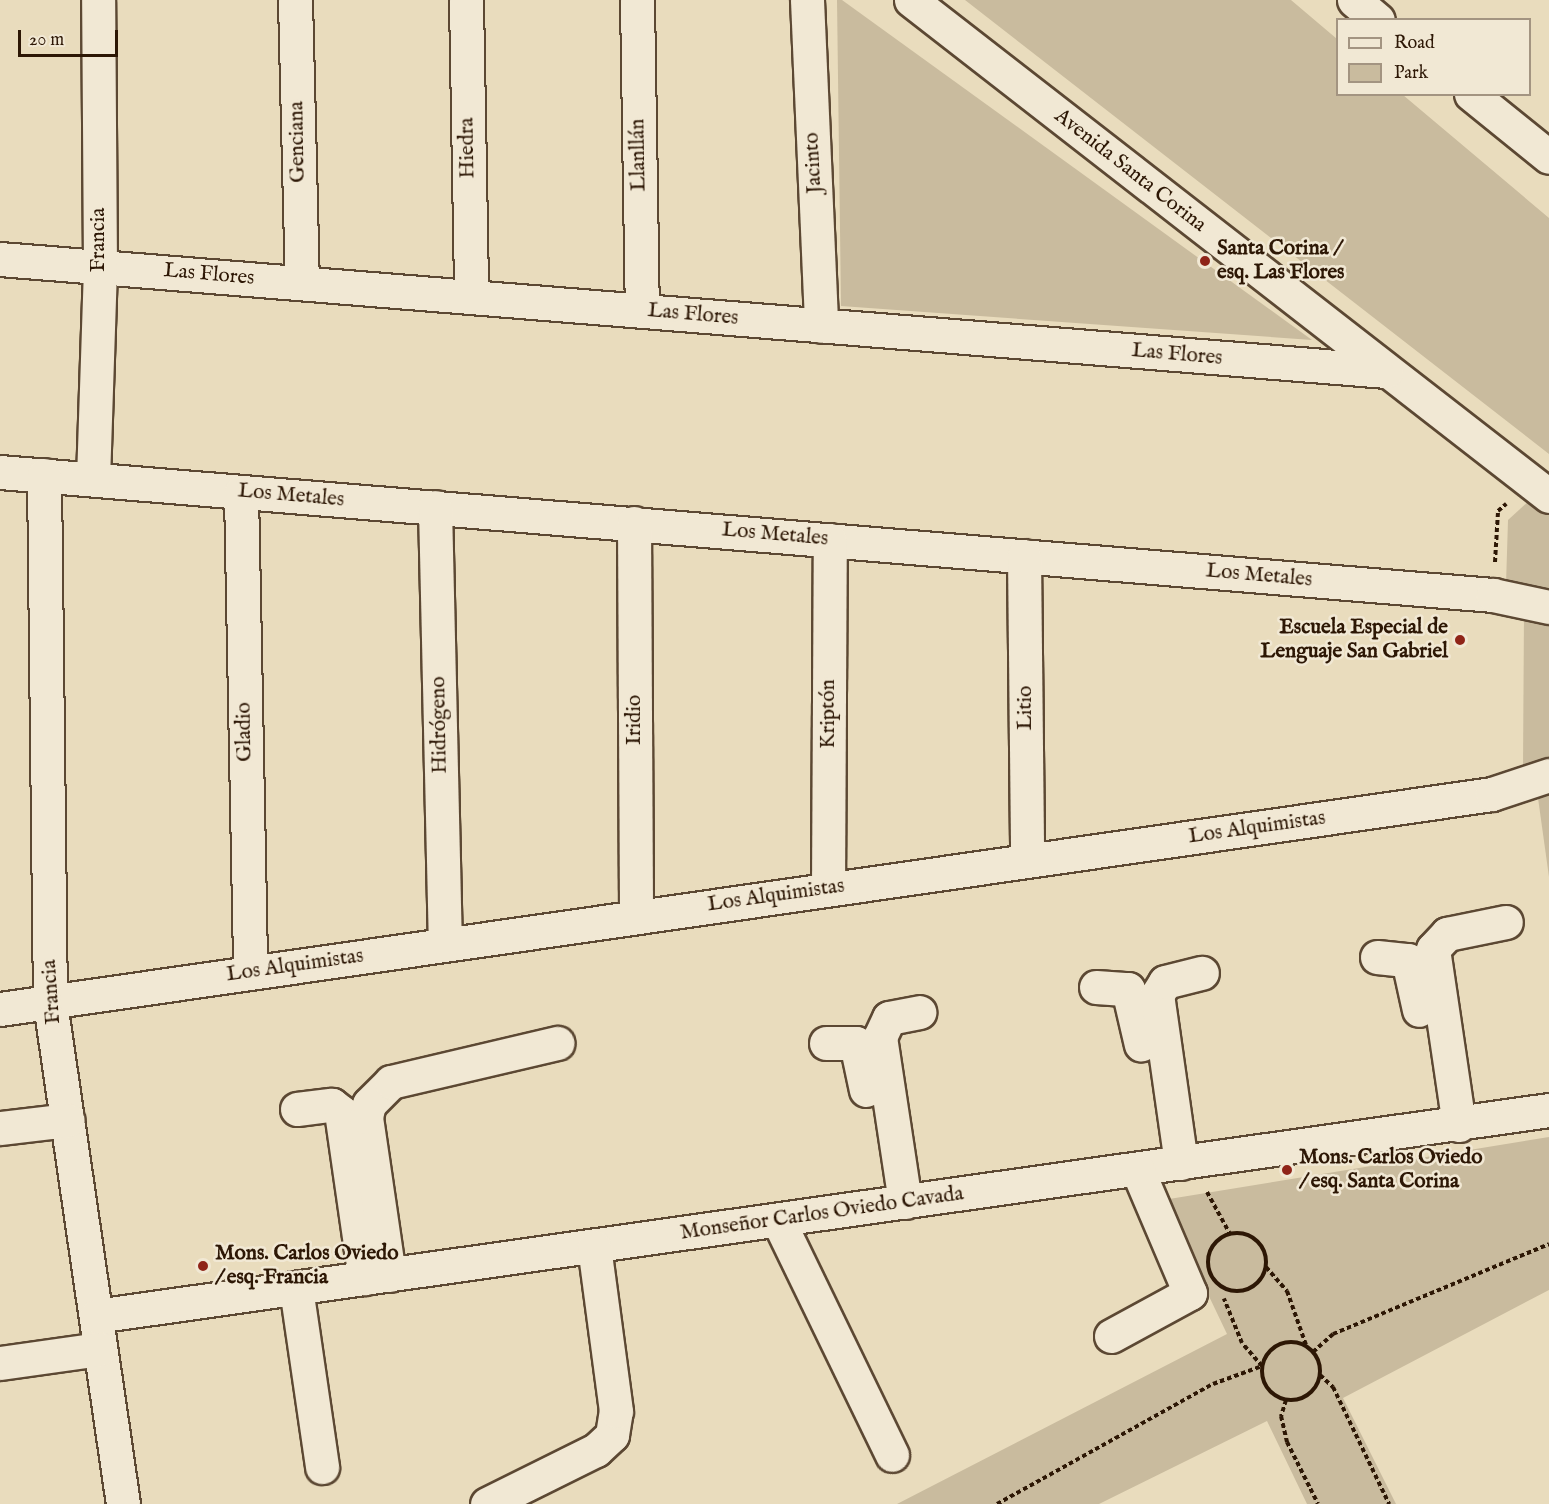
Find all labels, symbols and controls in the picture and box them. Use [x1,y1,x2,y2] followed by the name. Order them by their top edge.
[21,18,122,56] scale bar
[1336,18,1531,96] legend
[29,29,64,52] text: 20 m
[1394,32,1435,55] text: Road
[1394,62,1428,85] text: Park
[285,101,311,183] street label: Genciana
[1049,104,1211,238] street label: Avenida Santa Corina
[455,117,481,179] street label: Hiedra
[626,118,652,192] street label: Llanllán
[800,132,828,194] street label: Jacinto
[86,208,112,272] street label: Francia
[1217,236,1344,286] place label: Santa Corina / esq. Las Flores
[1198,254,1212,268] marker: Santa Corina / esq. Las Flores
[163,258,255,292] street label: Las Flores
[647,298,739,332] street label: Las Flores
[1131,338,1223,372] street label: Las Flores
[237,479,345,513] street label: Los Metales
[721,518,829,552] street label: Los Metales
[1205,559,1313,593] street label: Los Metales
[1260,615,1448,665] place label: Escuela Especial de Lenguaje San Gabriel
[1453,633,1467,647] marker: Escuela Especial de Lenguaje San Gabriel
[427,676,453,774] street label: Hidrógeno
[816,679,842,749] street label: Kriptón
[1013,686,1039,730] street label: Litio
[622,695,648,745] street label: Iridio
[232,702,258,762] street label: Gladio
[1187,806,1327,850] street label: Los Alquimistas
[706,874,846,918] street label: Los Alquimistas
[225,944,365,988] street label: Los Alquimistas
[37,959,67,1025] street label: Francia
[1299,1145,1483,1195] place label: Mons. Carlos Oviedo / esq. Santa Corina
[1280,1163,1294,1177] marker: Mons. Carlos Oviedo / esq. Santa Corina
[679,1182,965,1246] street label: Monseñor Carlos Oviedo Cavada
[215,1241,399,1291] place label: Mons. Carlos Oviedo / esq. Francia
[196,1259,210,1273] marker: Mons. Carlos Oviedo / esq. Francia

